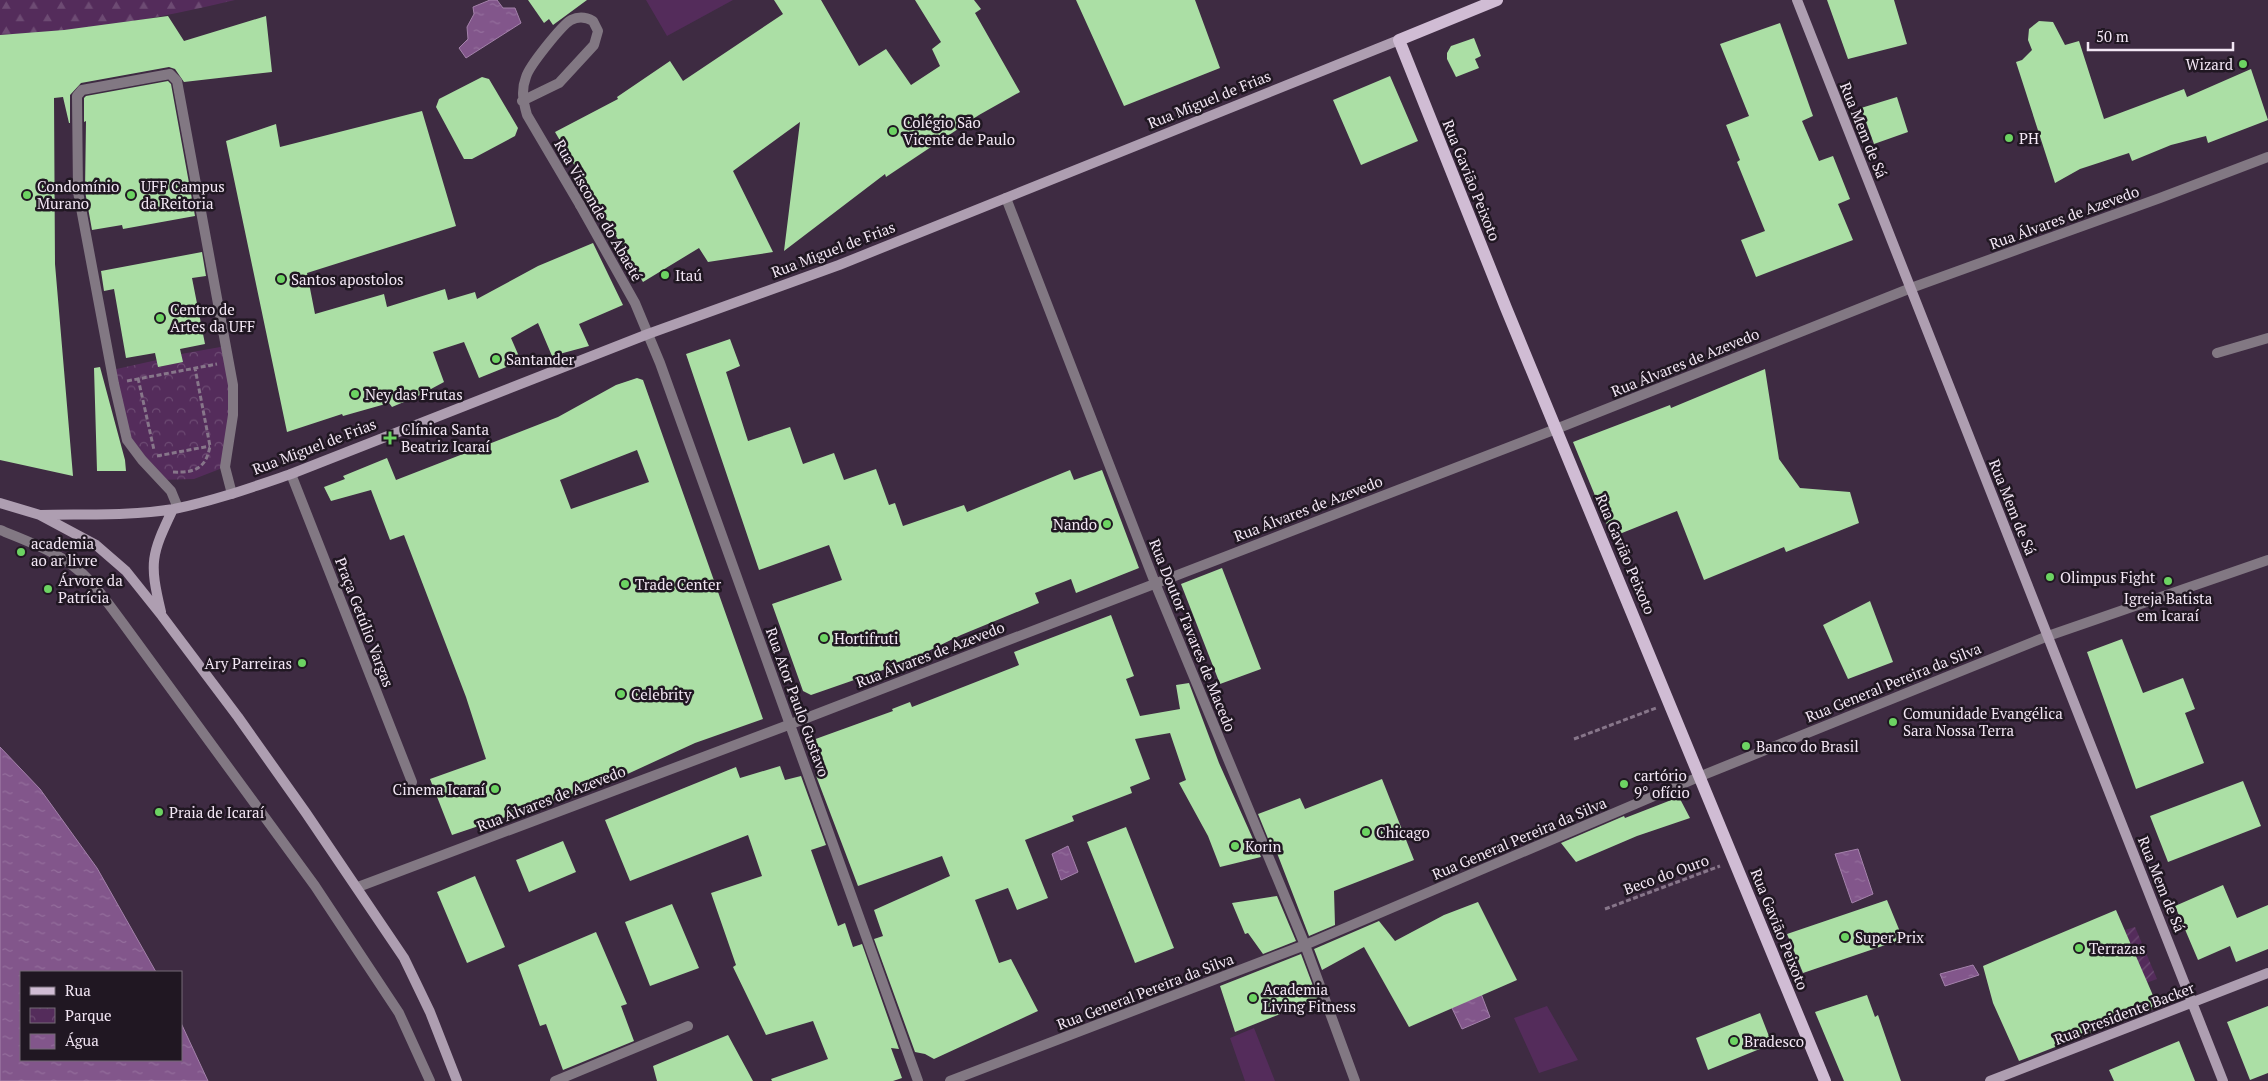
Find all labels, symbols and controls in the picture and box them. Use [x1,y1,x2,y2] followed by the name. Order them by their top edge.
[2088,20,2233,52] scale bar
[2096,26,2129,46] text: 50 m
[2185,54,2233,74] place label: Wizard
[2237,58,2249,70] marker: Wizard
[1144,65,1274,133] street label: Rua Miguel de Frias
[1836,79,1892,181] street label: Rua Mem de Sá
[903,112,1015,149] place label: Colégio São Vicente de Paulo
[1439,116,1505,244] street label: Rua Gavião Peixoto
[887,125,899,137] marker: Colégio São Vicente de Paulo
[2019,128,2039,148] place label: PH
[2003,132,2015,144] marker: PH
[550,136,648,284] street label: Rua Visconde do Abaeté
[37,176,119,213] place label: Condomínio Murano
[141,176,225,213] place label: UFF Campus da Reitoria
[1986,181,2142,253] street label: Rua Álvares de Azevedo
[21,189,33,201] marker: Condomínio Murano
[125,189,137,201] marker: UFF Campus da Reitoria
[768,216,898,282] street label: Rua Miguel de Frias
[675,265,702,285] place label: Itaú
[291,269,404,289] place label: Santos apostolos
[659,269,671,281] marker: Itaú
[275,273,287,285] marker: Santos apostolos
[170,299,255,336] place label: Centro de Artes da UFF
[154,312,166,324] marker: Centro de Artes da UFF
[1608,323,1762,401] street label: Rua Álvares de Azevedo
[506,349,574,369] place label: Santander
[490,353,502,365] marker: Santander
[365,384,463,404] place label: Ney das Frutas
[349,388,361,400] marker: Ney das Frutas
[249,413,379,479] street label: Rua Miguel de Frias
[401,419,490,456] place label: Clínica Santa Beatriz Icaraí
[383,431,397,445] marker: Clínica Santa Beatriz Icaraí
[1985,456,2041,558] street label: Rua Mem de Sá
[1231,470,1385,546] street label: Rua Álvares de Azevedo
[1592,491,1660,617] street label: Rua Gavião Peixoto
[1053,514,1097,534] place label: Nando
[1101,518,1113,530] marker: Nando
[31,533,97,570] place label: academia ao ar livre
[1145,536,1241,734] street label: Rua Doutor Tavares de Macedo
[15,546,27,558] marker: academia ao ar livre
[331,554,399,690] street label: Praça Getúlio Vargas
[2060,567,2156,587] place label: Olimpus Fight
[58,570,123,607] place label: Árvore da Patrícia
[2044,571,2056,583] marker: Olimpus Fight
[635,574,722,594] place label: Trade Center
[2162,575,2174,587] marker: Igreja Batista em Icaraí
[619,578,631,590] marker: Trade Center
[42,583,54,595] marker: Árvore da Patrícia
[2124,588,2213,625] place label: Igreja Batista em Icaraí
[853,616,1007,692] street label: Rua Álvares de Azevedo
[762,625,834,779] street label: Rua Ator Paulo Gustavo
[834,628,899,648] place label: Hortifruti
[818,632,830,644] marker: Hortifruti
[1802,637,1984,726] street label: Rua General Pereira da Silva
[205,653,292,673] place label: Ary Parreiras
[296,657,308,669] marker: Ary Parreiras
[631,684,692,704] place label: Celebrity
[615,688,627,700] marker: Celebrity
[1903,703,2063,740] place label: Comunidade Evangélica Sara Nossa Terra
[1887,716,1899,728] marker: Comunidade Evangélica Sara Nossa Terra
[1756,736,1859,756] place label: Banco do Brasil
[1740,740,1752,752] marker: Banco do Brasil
[474,760,628,836] street label: Rua Álvares de Azevedo
[1634,765,1690,802] place label: cartório 9° ofício
[1618,778,1630,790] marker: cartório 9° ofício
[393,779,485,799] place label: Cinema Icaraí
[489,783,501,795] marker: Cinema Icaraí
[1429,792,1610,884] street label: Rua General Pereira da Silva
[169,802,265,822] place label: Praia de Icaraí
[153,806,165,818] marker: Praia de Icaraí
[1376,822,1430,842] place label: Chicago
[1360,826,1372,838] marker: Chicago
[2134,833,2190,935] street label: Rua Mem de Sá
[1245,836,1282,856] place label: Korin
[1229,840,1241,852] marker: Korin
[1621,849,1711,899] street label: Beco do Ouro
[1747,865,1813,993] street label: Rua Gavião Peixoto
[1855,927,1924,947] place label: Super Prix
[1839,931,1851,943] marker: Super Prix
[2089,938,2145,958] place label: Terrazas
[2073,942,2085,954] marker: Terrazas
[1054,948,1237,1034] street label: Rua General Pereira da Silva
[20,971,182,1061] legend
[2051,977,2197,1049] street label: Rua Presidente Backer
[1263,979,1356,1016] place label: Academia Living Fitness
[65,980,91,1000] text: Rua
[1247,992,1259,1004] marker: Academia Living Fitness
[65,1005,112,1025] text: Parque
[65,1030,99,1050] text: Água
[1744,1031,1804,1051] place label: Bradesco
[1728,1035,1740,1047] marker: Bradesco

